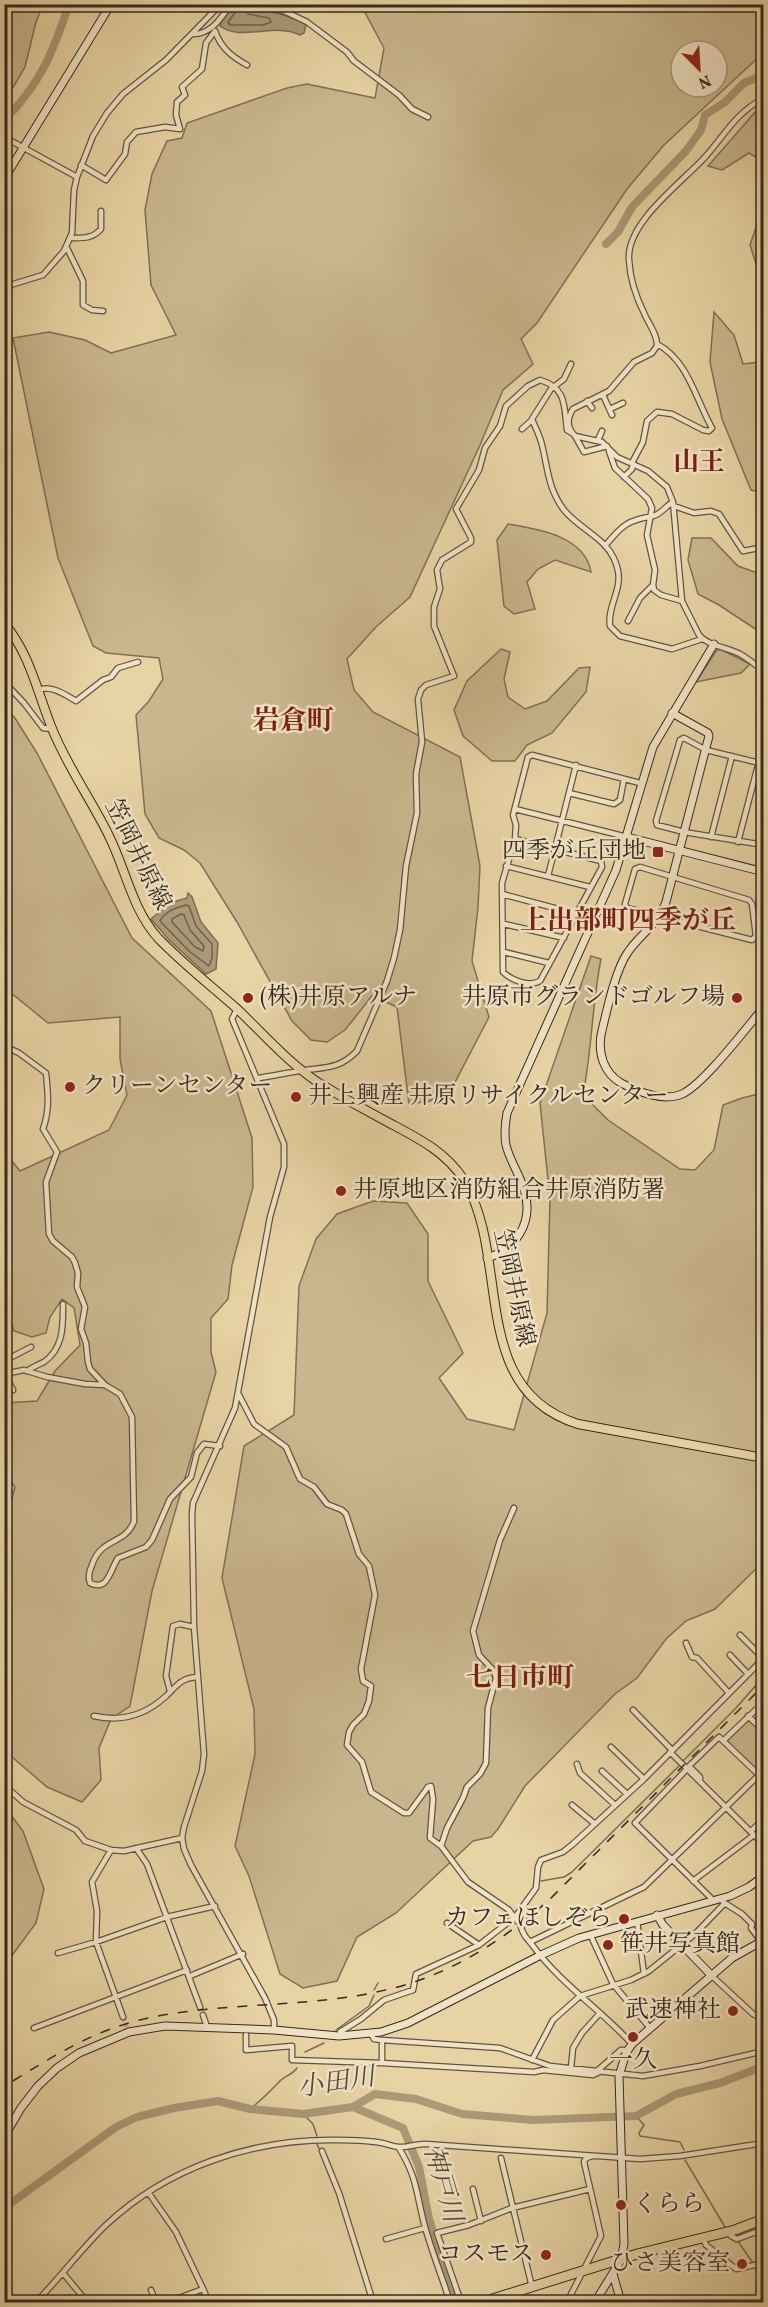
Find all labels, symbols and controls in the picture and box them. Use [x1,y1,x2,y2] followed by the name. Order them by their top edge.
[669,39,729,99] north arrow
[694,68,714,93] text: N
[673,445,725,481] district label: 山王
[253,703,334,741] district label: 岩倉町
[95,794,179,916] street label: 笠岡井原線
[502,835,646,869] place label: 四季が丘団地
[651,845,665,859] marker: 四季が丘団地
[520,903,736,941] district label: 上出部町四季が丘
[260,981,417,1015] place label: (株)井原アルナ
[462,981,725,1015] place label: 井原市グランドゴルフ場
[241,991,255,1005] marker: (株)井原アルナ
[730,991,744,1005] marker: 井原市グランドゴルフ場
[82,1070,273,1104] place label: クリーンセンター
[63,1080,77,1094] marker: クリーンセンター
[308,1080,668,1114] place label: 井上興産 井原リサイクルセンター
[289,1090,303,1104] marker: 井上興産 井原リサイクルセンター
[353,1174,665,1208] place label: 井原地区消防組合井原消防署
[334,1184,348,1198] marker: 井原地区消防組合井原消防署
[484,1226,542,1350] street label: 笠岡井原線
[466,1660,574,1698] district label: 七日市町
[445,1902,612,1936] place label: カフェほしぞら
[617,1912,631,1926] marker: カフェほしぞら
[620,1928,740,1962] place label: 笹井写真館
[601,1938,615,1952] marker: 笹井写真館
[625,1994,721,2028] place label: 武速神社
[726,2004,740,2018] marker: 武速神社
[626,2030,640,2044] marker: 一久
[609,2044,657,2078] place label: 一久
[295,2059,380,2107] water label: 小田川
[414,2142,471,2229] water label: 神戸川
[633,2188,705,2222] place label: くらら
[614,2198,628,2212] marker: くらら
[438,2238,534,2272] place label: コスモス
[610,2247,730,2281] place label: ひさ美容室
[539,2248,553,2262] marker: コスモス
[735,2257,749,2271] marker: ひさ美容室

